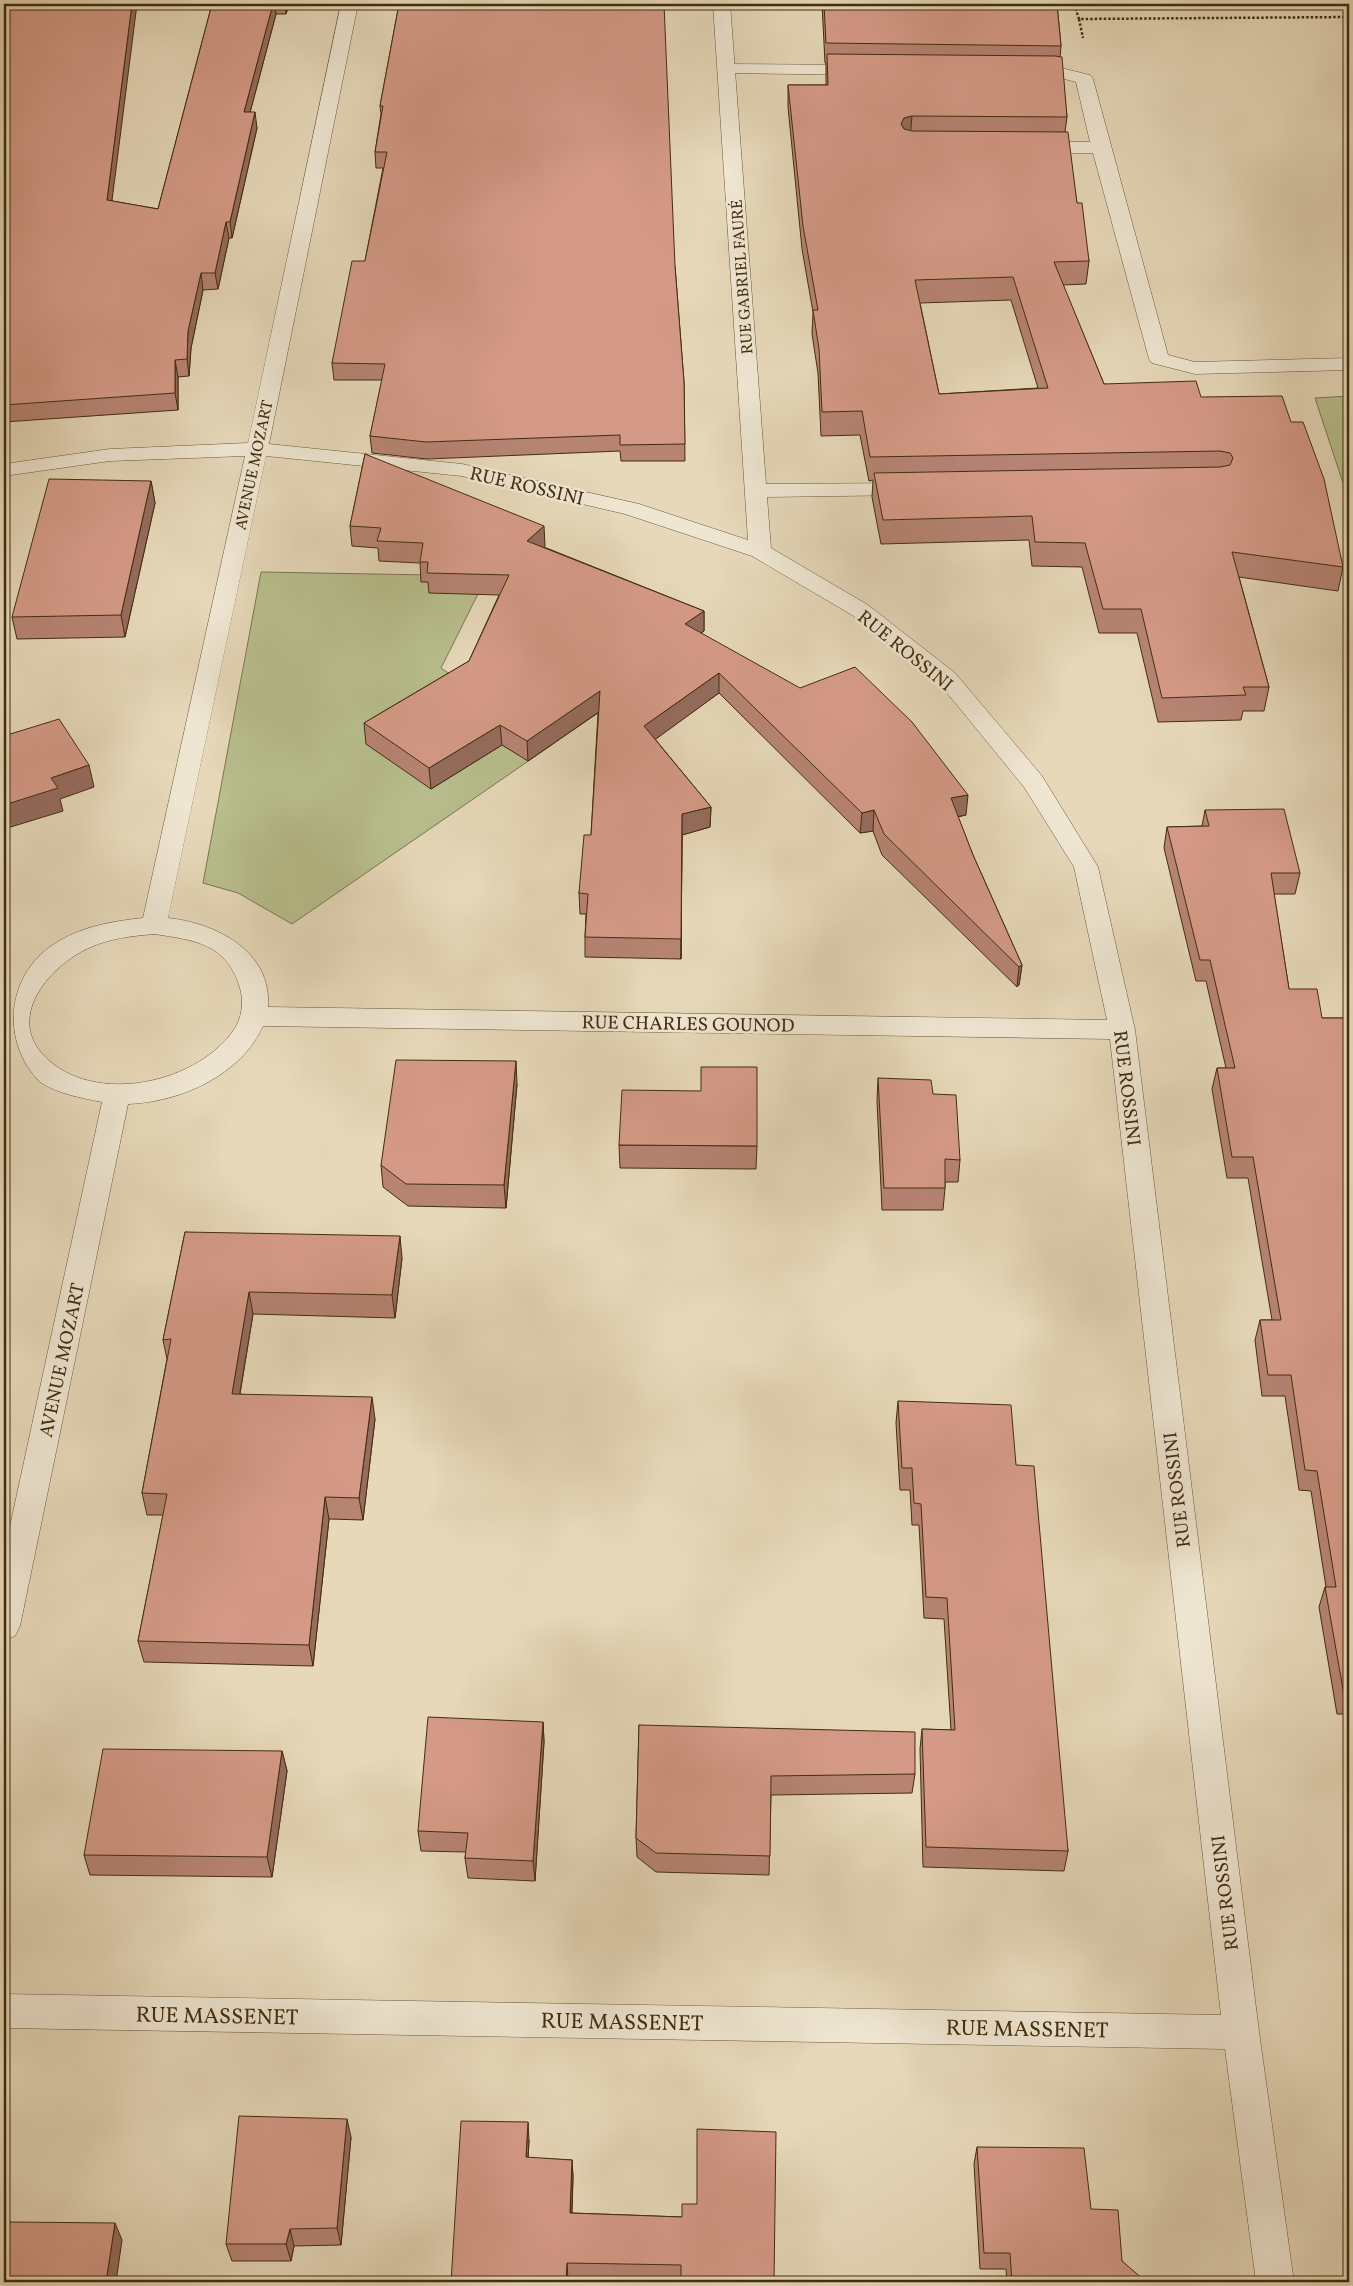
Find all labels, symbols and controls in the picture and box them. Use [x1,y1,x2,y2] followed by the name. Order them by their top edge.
[727,199,759,355] street label: RUE GABRIEL FAURÉ
[230,399,279,532] street label: AVENUE MOZART
[467,461,586,513] street label: RUE ROSSINI
[851,605,958,698] street label: RUE ROSSINI
[581,1010,795,1040] street label: RUE CHARLES GOUNOD
[1106,1029,1146,1148] street label: RUE ROSSINI
[34,1281,92,1440] street label: AVENUE MOZART
[1158,1430,1198,1549] street label: RUE ROSSINI
[1206,1833,1246,1952] street label: RUE ROSSINI
[135,2001,299,2034] street label: RUE MASSENET
[540,2007,704,2040] street label: RUE MASSENET
[945,2014,1109,2047] street label: RUE MASSENET

